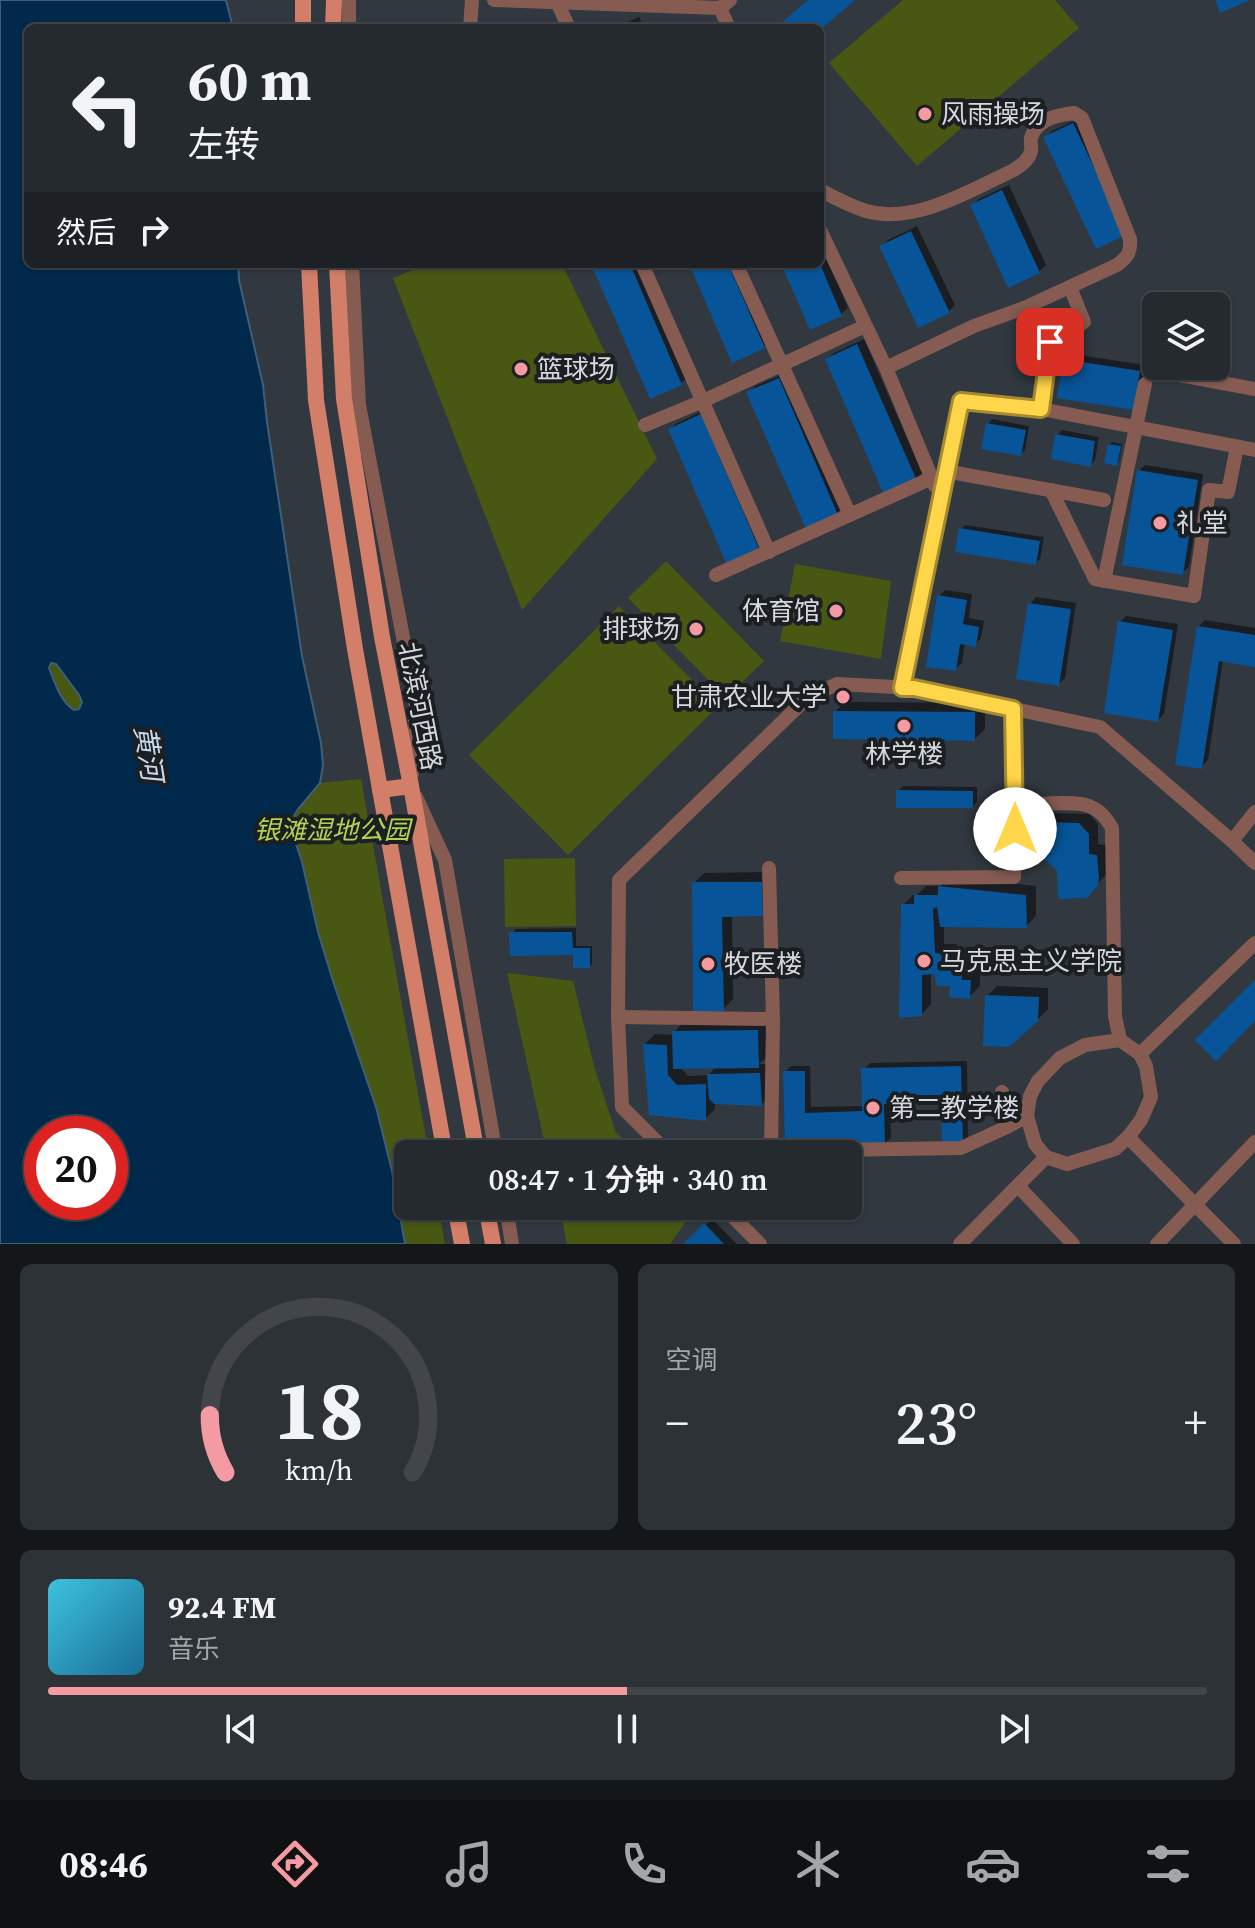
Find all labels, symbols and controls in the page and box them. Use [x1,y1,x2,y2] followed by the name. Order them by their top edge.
[188,42,311,119] text: 60 m
[56,56,160,160] icon: left
[941,96,1045,132] place label: 风雨操场
[916,105,934,123] marker: 风雨操场
[188,120,260,169] text: 左转
[132,208,176,252] icon: right
[56,212,116,253] text: 然后
[1142,292,1230,380] map controls
[1142,292,1230,380] button: layers
[1016,308,1084,376] pin
[1028,320,1072,364] icon: arrive
[537,351,615,387] place label: 篮球场
[512,360,530,378] marker: 篮球场
[1176,505,1228,541] place label: 礼堂
[1151,514,1169,532] marker: 礼堂
[742,593,820,629] place label: 体育馆
[827,602,845,620] marker: 体育馆
[602,611,680,647] place label: 排球场
[687,620,705,638] marker: 排球场
[390,639,450,773] street label: 北滨河西路
[671,679,827,715] place label: 甘肃农业大学
[834,688,852,706] marker: 甘肃农业大学
[895,717,913,735] marker: 林学楼
[126,722,173,789] water label: 黄河
[865,736,943,772] place label: 林学楼
[973,787,1057,871] position arrow
[254,812,414,848] park label: 银滩湿地公园
[940,943,1122,979] place label: 马克思主义学院
[724,946,802,982] place label: 牧医楼
[915,952,933,970] marker: 马克思主义学院
[699,955,717,973] marker: 牧医楼
[889,1090,1019,1126] place label: 第二教学楼
[864,1099,882,1117] marker: 第二教学楼
[24,1116,128,1220] speed limit sign: 20
[488,1159,768,1200] text: 08:47 · 1 分钟 · 340 m
[666,1342,718,1378] text: 空调
[274,1353,364,1467] text: 18
[895,1382,977,1464] text: 23°
[666,1392,689,1453] text: −
[1184,1392,1207,1453] text: +
[285,1450,353,1490] text: km/h
[168,1587,276,1628] text: 92.4 FM
[168,1631,220,1667] text: 音乐
[219,1707,263,1751] icon: previous
[605,1707,649,1751] icon: pause
[992,1707,1036,1751] icon: next
[267,1836,323,1892] icon: directions
[441,1836,497,1892] icon: music
[616,1836,672,1892] icon: phone
[790,1836,846,1892] icon: climate
[965,1836,1021,1892] icon: car
[1140,1836,1196,1892] icon: filters
[59,1840,148,1889] text: 08:46

